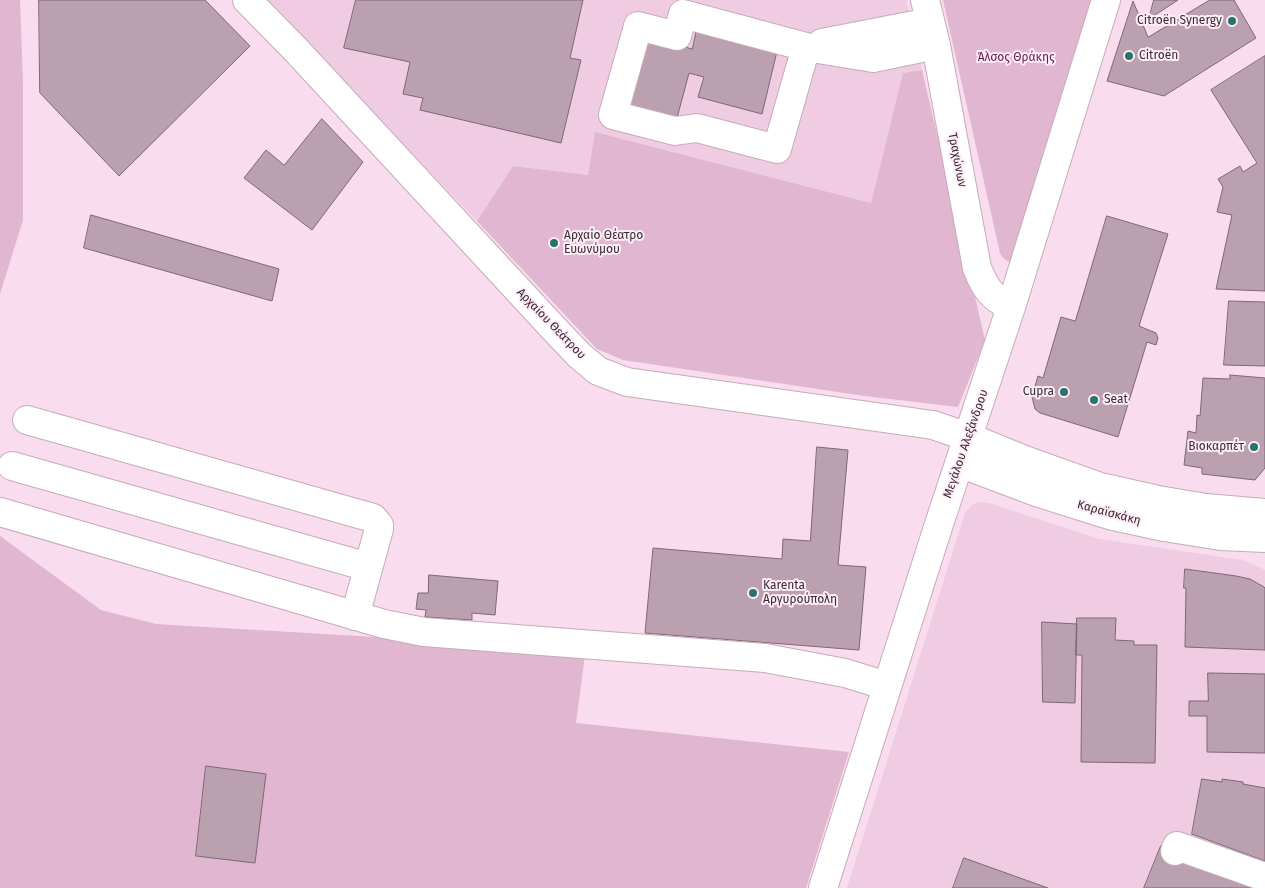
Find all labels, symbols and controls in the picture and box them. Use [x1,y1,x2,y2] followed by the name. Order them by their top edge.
[1137,14,1222,28] place label: Citroën Synergy
[1226,15,1238,27] marker: Citroën Synergy
[1139,49,1178,63] place label: Citroën
[1123,50,1135,62] marker: Citroën
[977,51,1055,65] park label: Άλσος Θράκης
[945,132,969,188] street label: Τραχώνων
[564,229,643,257] place label: Αρχαίο Θέατρο Ευωνύμου
[548,237,560,249] marker: Αρχαίο Θέατρο Ευωνύμου
[514,286,588,362] street label: Αρχαίου Θεάτρου
[1023,385,1054,399] place label: Cupra
[1058,386,1070,398] marker: Cupra
[941,388,991,500] street label: Μεγάλου Αλεξάνδρου
[1104,393,1128,407] place label: Seat
[1088,394,1100,406] marker: Seat
[1188,440,1244,454] place label: Βιοκαρπέτ
[1248,441,1260,453] marker: Βιοκαρπέτ
[1076,498,1142,528] street label: Καραϊσκάκη
[763,579,837,607] place label: Karenta Αργυρούπολη
[747,587,759,599] marker: Karenta Αργυρούπολη

